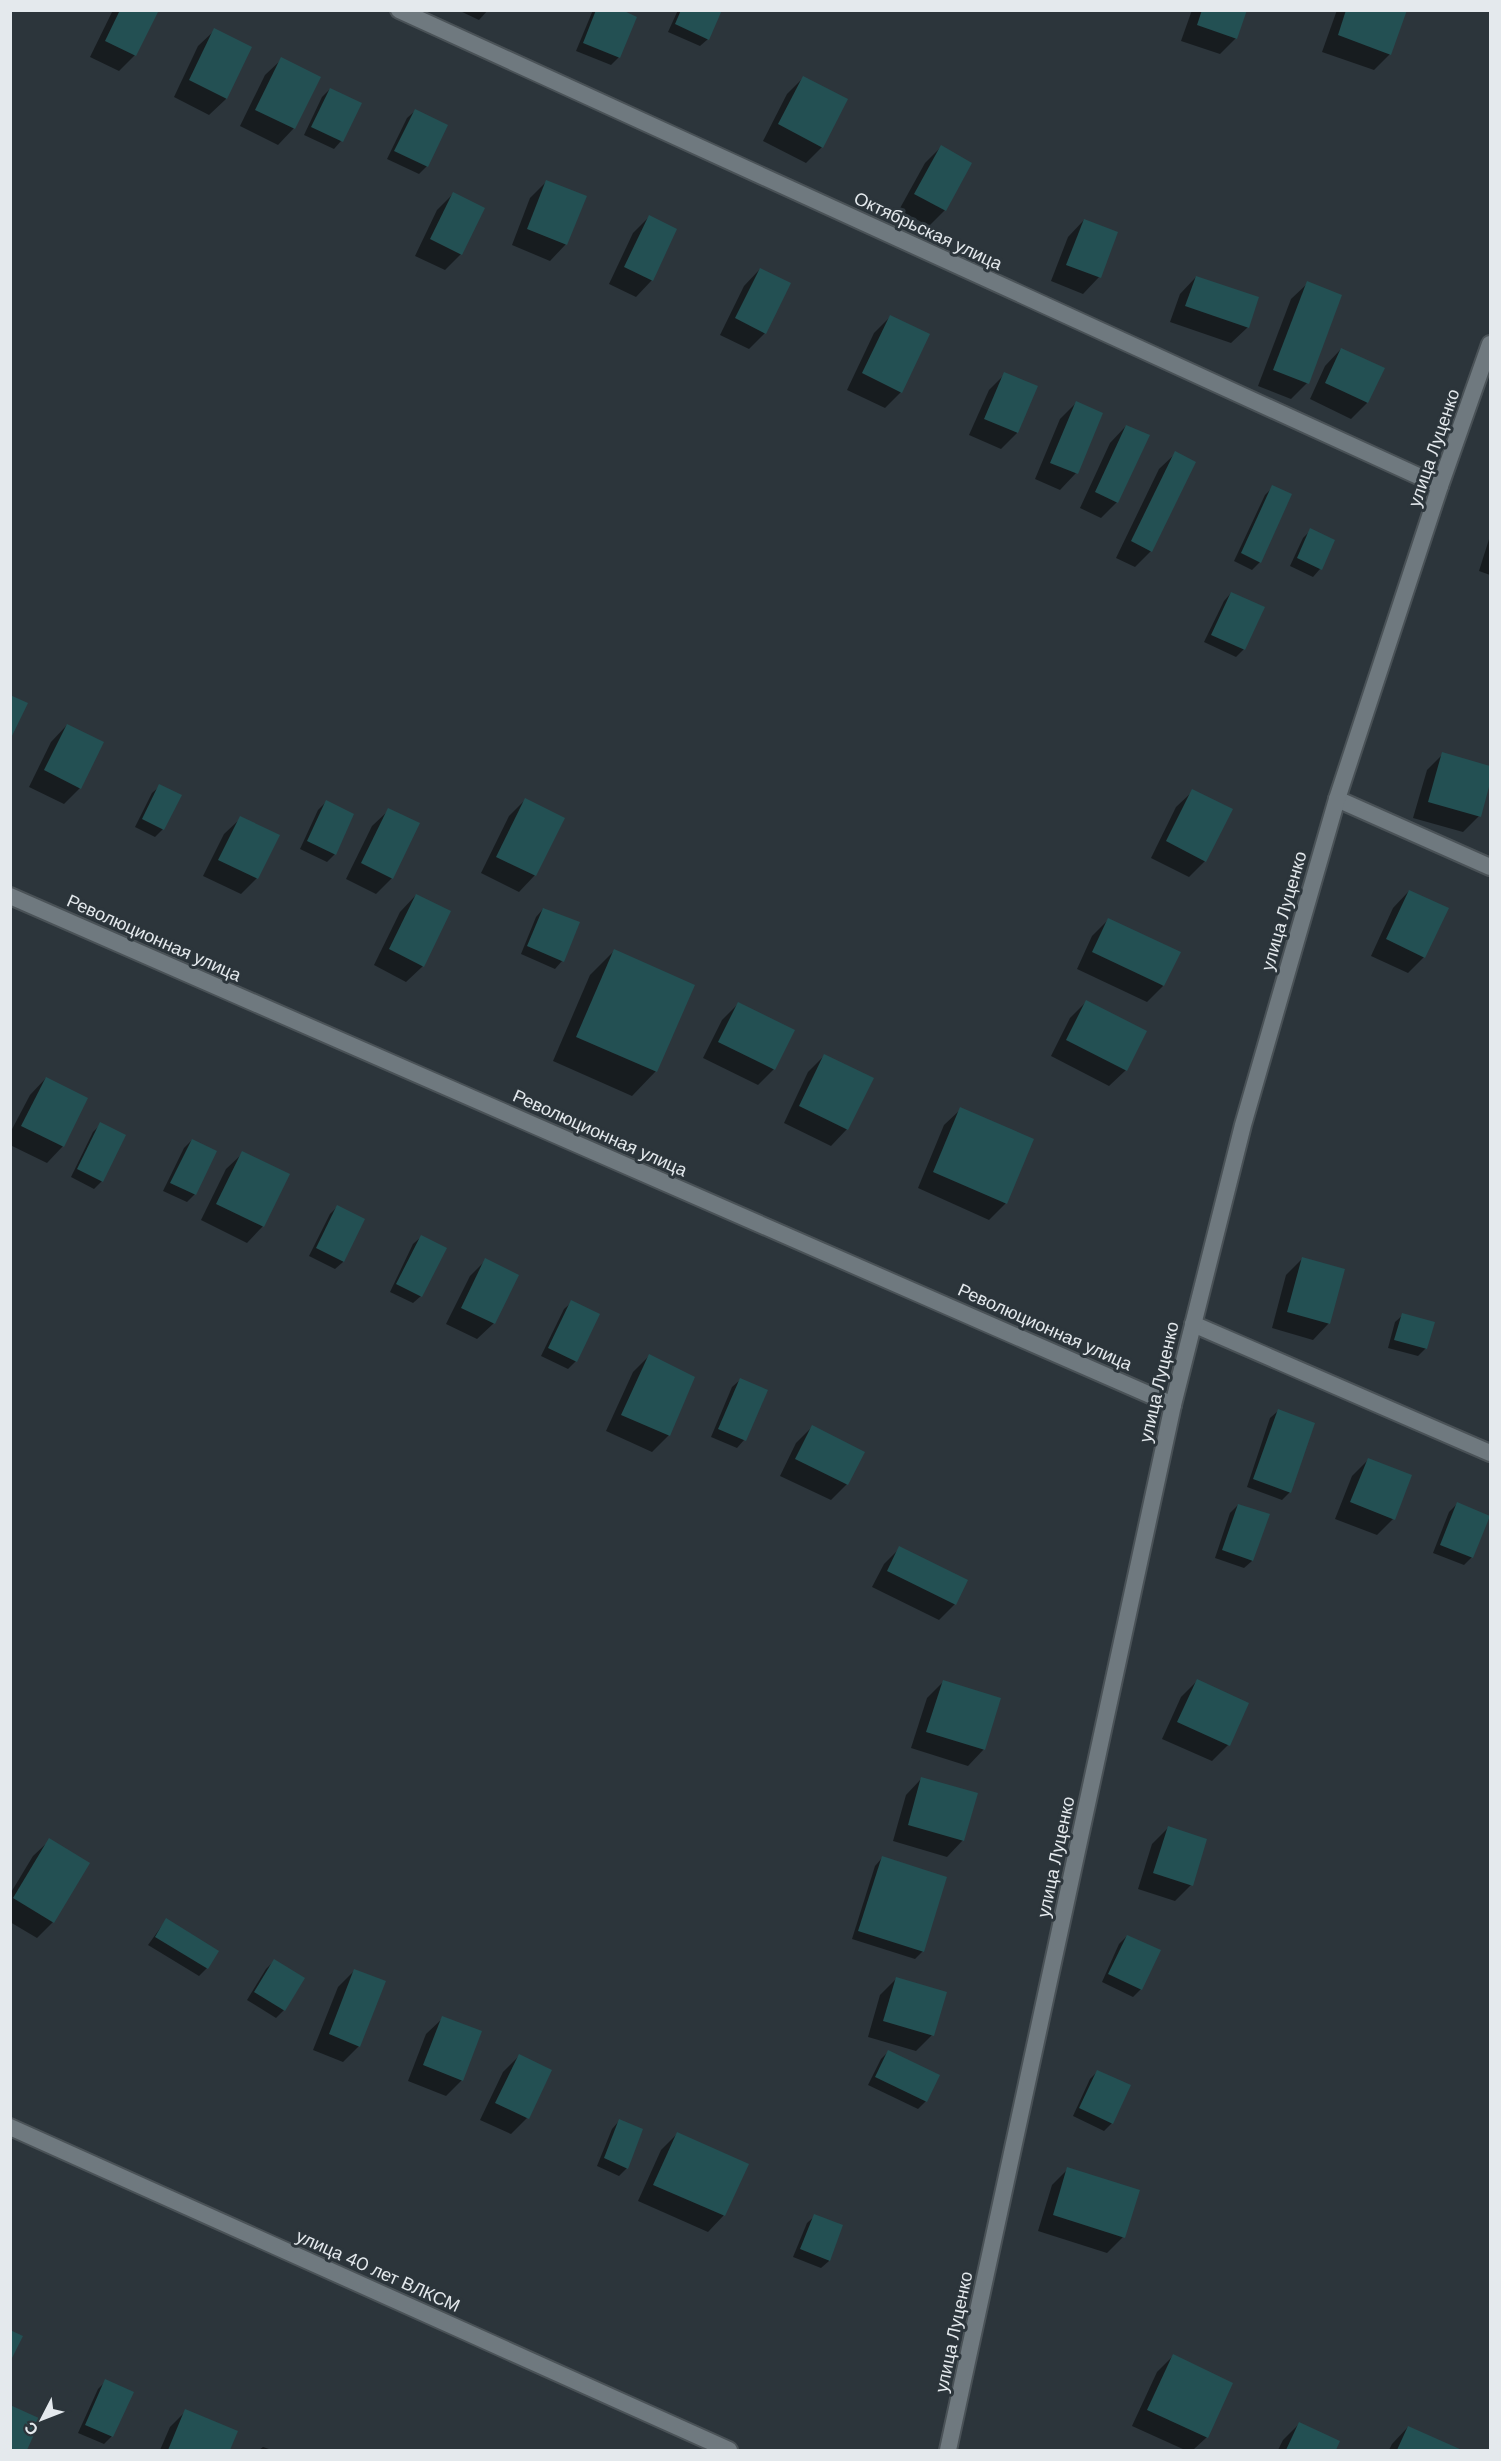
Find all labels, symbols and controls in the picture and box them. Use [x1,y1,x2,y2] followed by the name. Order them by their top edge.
[850,186,1007,276] street label: Октябрьская улица
[1403,386,1465,510] street label: улица Луценко
[1255,848,1313,974] street label: улица Луценко
[63,889,246,988] street label: Революционная улица
[509,1084,692,1183] street label: Революционная улица
[954,1278,1137,1377] street label: Революционная улица
[1133,1319,1185,1445] street label: улица Луценко
[1031,1794,1081,1920] street label: улица Луценко
[292,2224,464,2318] street label: улица 40 лет ВЛКСМ
[929,2269,979,2395] street label: улица Луценко
[12,2389,72,2449] north arrow
[19,2417,43,2440] text: С

